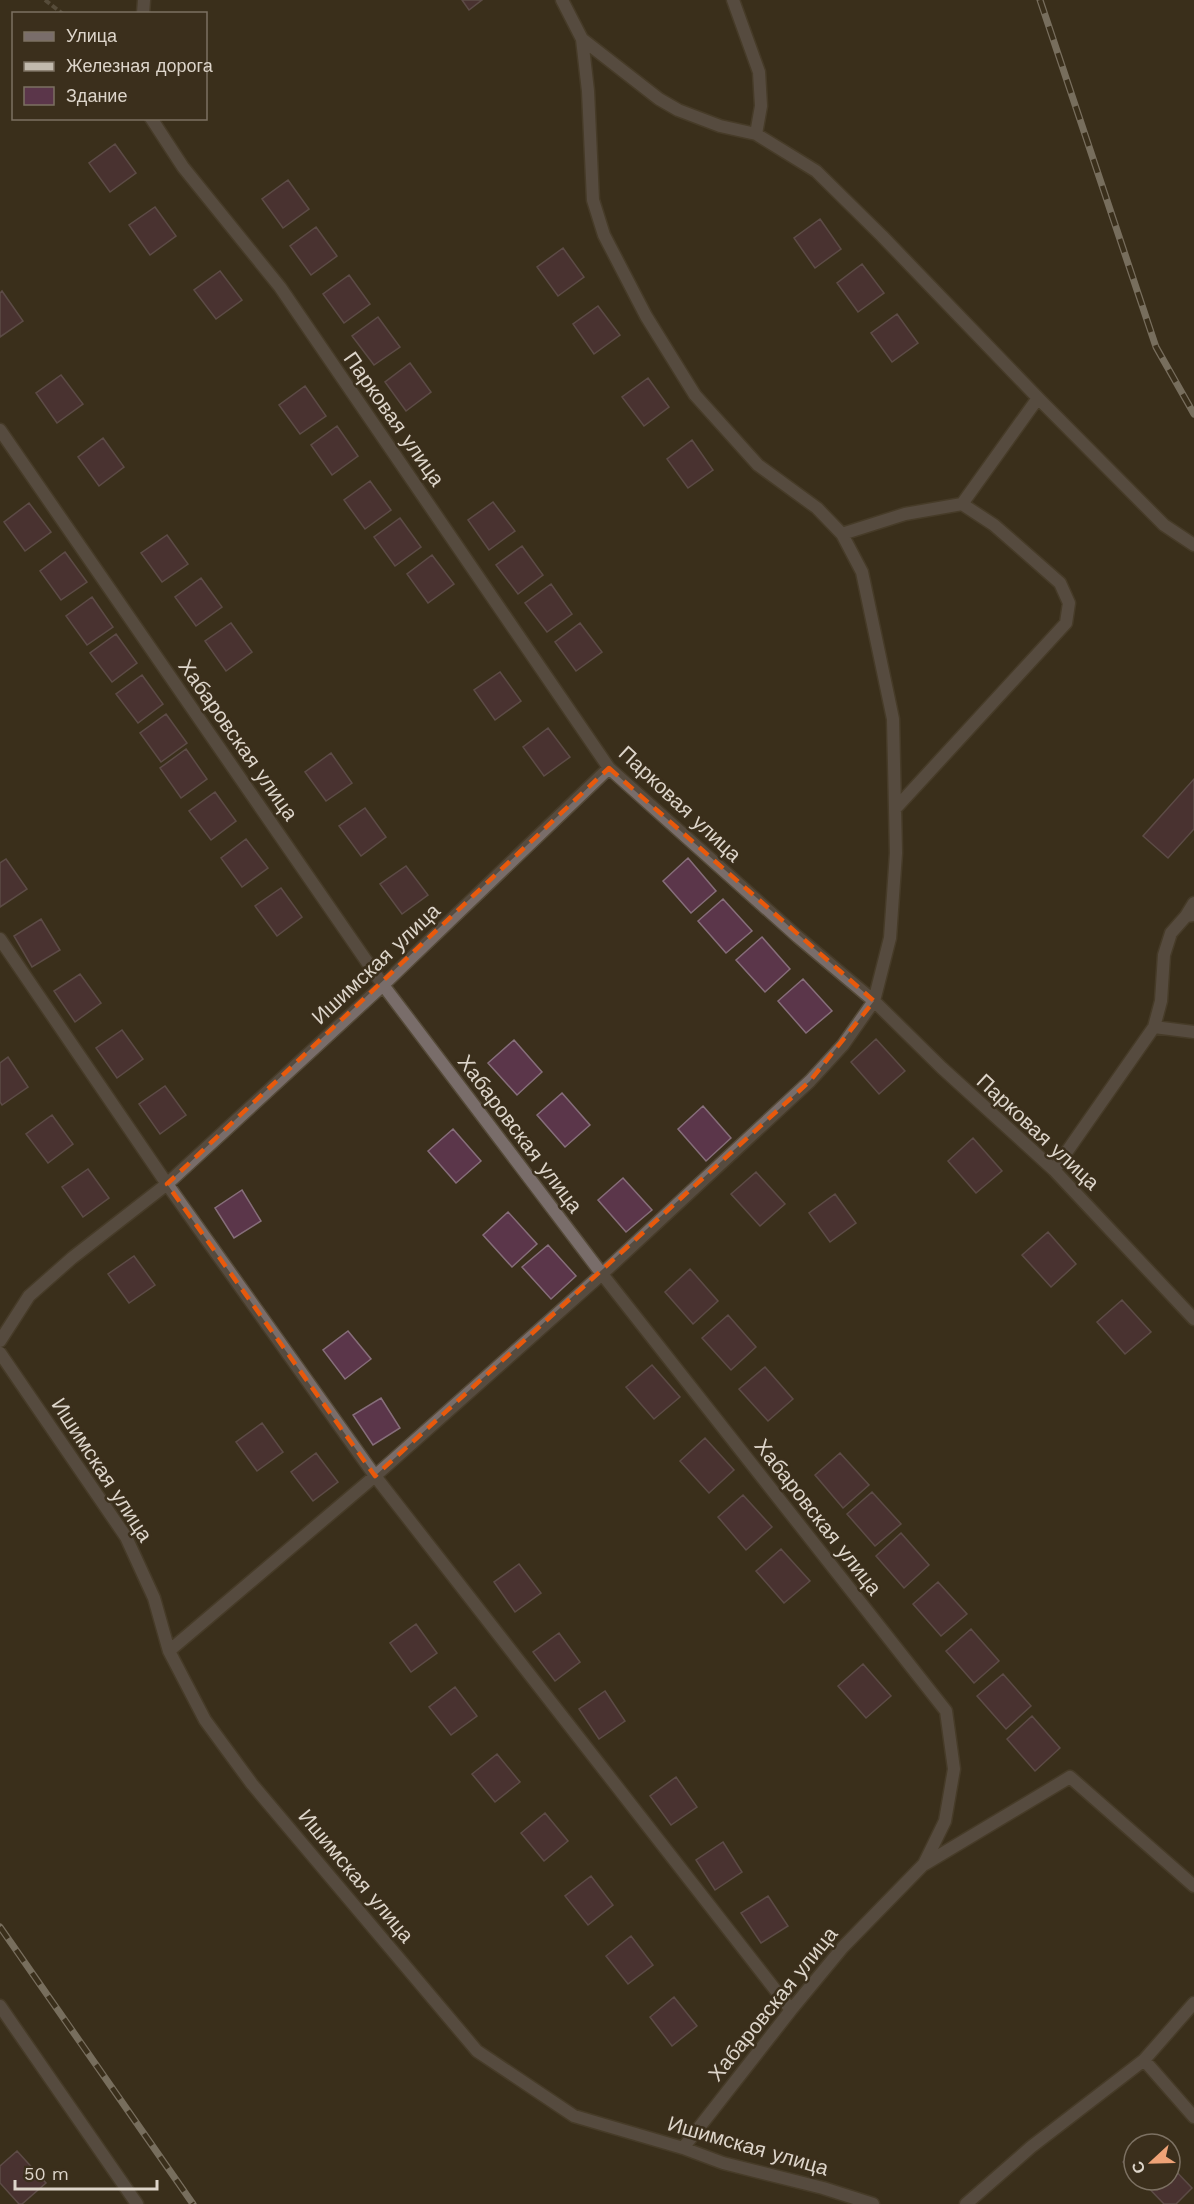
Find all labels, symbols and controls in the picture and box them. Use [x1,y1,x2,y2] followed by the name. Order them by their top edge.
[12,12,207,120] legend
[66,25,118,46] text: Улица
[66,55,214,76] text: Железная дорога
[66,85,127,106] text: Здание
[339,347,450,491] street label: Парковая улица
[173,654,304,825] street label: Хабаровская улица
[614,740,747,867] street label: Парковая улица
[306,898,445,1029] street label: Ишимская улица
[453,1050,588,1218] street label: Хабаровская улица
[972,1068,1105,1195] street label: Парковая улица
[47,1393,158,1546] street label: Ишимская улица
[750,1434,887,1600] street label: Хабаровская улица
[293,1804,420,1948] street label: Ишимская улица
[703,1921,843,2086] street label: Хабаровская улица
[665,2111,832,2181] street label: Ишимская улица
[1122,2132,1182,2192] north arrow
[15,2153,158,2191] scale bar
[1127,2158,1150,2176] text: С
[24,2163,69,2184] text: 50 m

